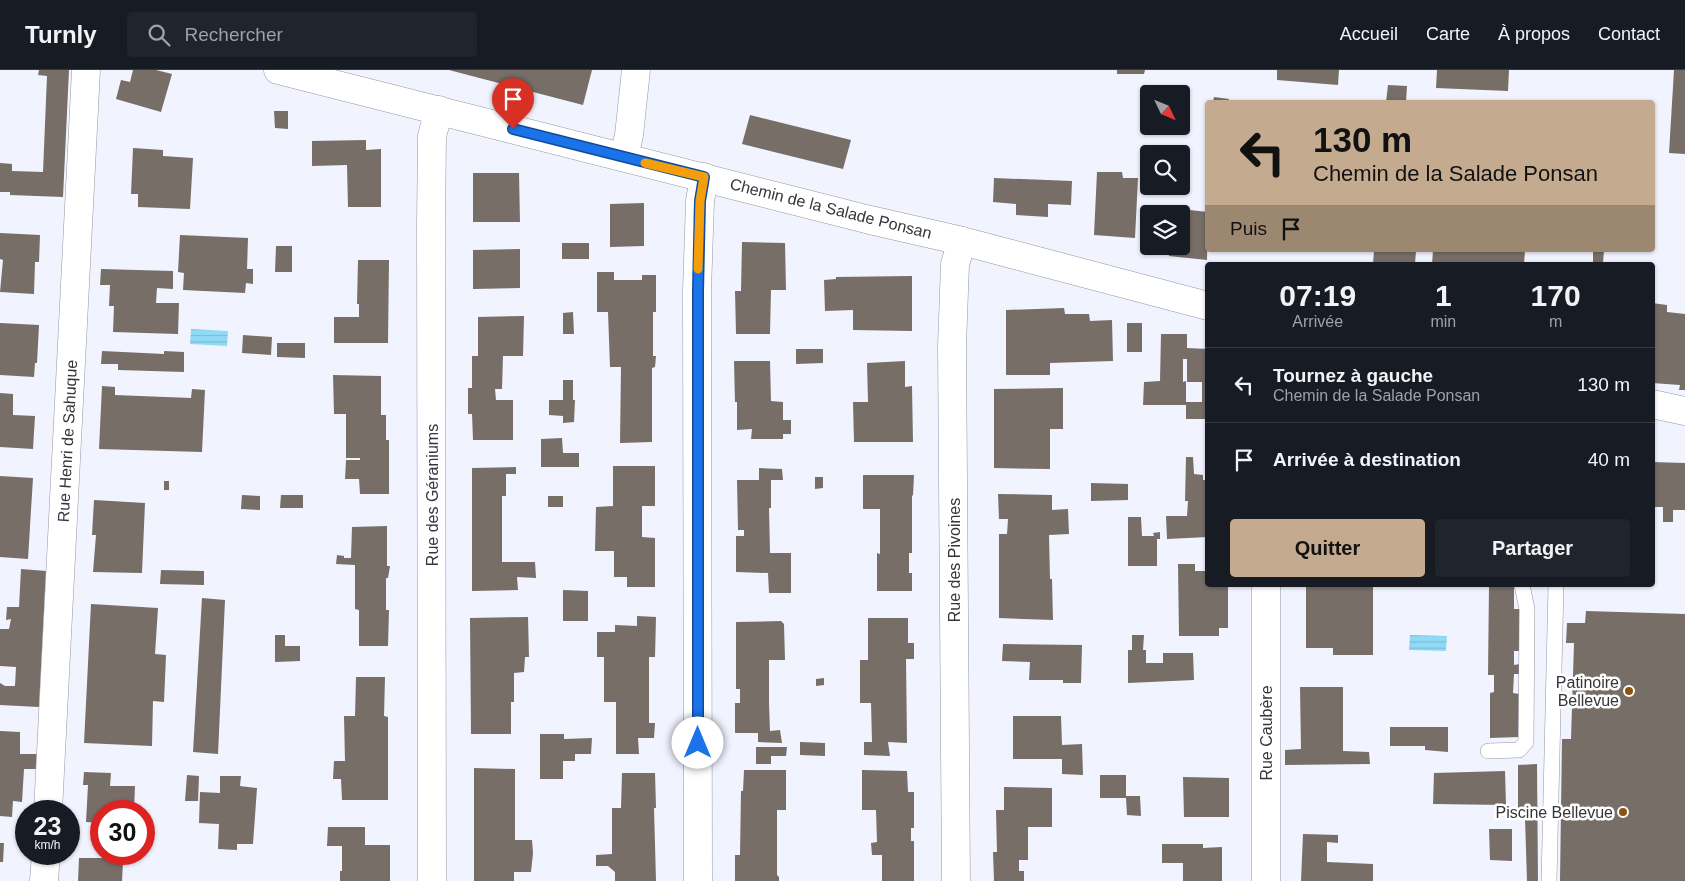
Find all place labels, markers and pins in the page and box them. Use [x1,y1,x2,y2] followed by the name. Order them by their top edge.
[492,78,534,129] pin
[1556,674,1619,709] place label: Patinoire Bellevue
[1623,685,1635,697] marker: Patinoire Bellevue
[1496,804,1613,821] place label: Piscine Bellevue
[1617,806,1629,818] marker: Piscine Bellevue

